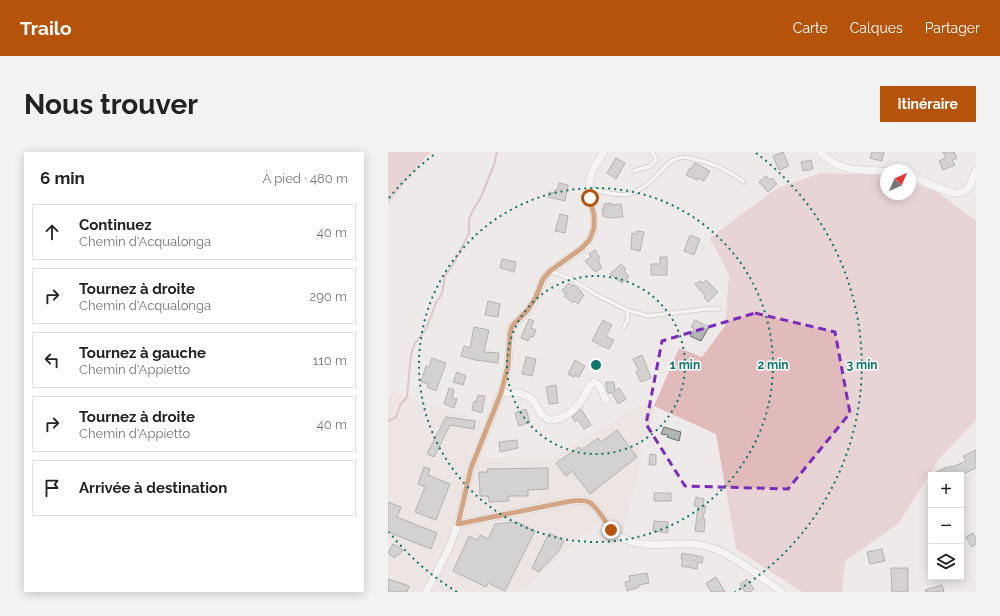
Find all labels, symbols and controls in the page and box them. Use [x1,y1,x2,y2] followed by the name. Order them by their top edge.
[20,17,71,39] text: Trailo
[793,20,828,36] text: Carte
[850,20,903,36] text: Calques
[925,20,980,36] text: Partager
[880,86,976,122] button: Itinéraire
[24,88,198,121] text: Nous trouver
[880,164,916,200] north arrow
[40,168,85,188] text: 6 min
[263,171,348,186] text: À pied · 480 m
[581,189,599,207] route start
[79,216,152,234] text: Continuez
[41,221,63,243] icon: ahead
[317,225,347,240] text: 40 m
[79,234,211,249] text: Chemin d'Acqualonga
[79,280,195,298] text: Tournez à droite
[41,285,63,307] icon: right
[309,289,347,304] text: 290 m
[79,298,211,313] text: Chemin d'Acqualonga
[79,344,206,362] text: Tournez à gauche
[41,349,63,371] icon: left
[313,353,347,368] text: 110 m
[589,358,603,372] centre of rings
[670,358,700,372] text: 1 min
[757,358,789,372] text: 2 min
[846,358,878,372] text: 3 min
[79,362,190,377] text: Chemin d'Appietto
[79,408,195,426] text: Tournez à droite
[41,413,63,435] icon: right
[317,417,347,432] text: 40 m
[79,426,190,441] text: Chemin d'Appietto
[928,472,964,580] map controls
[928,472,964,508] button: +
[41,477,63,499] icon: arrive
[79,479,227,497] text: Arrivée à destination
[928,508,964,544] button: −
[602,521,620,539] route end
[928,544,964,580] button: layers

